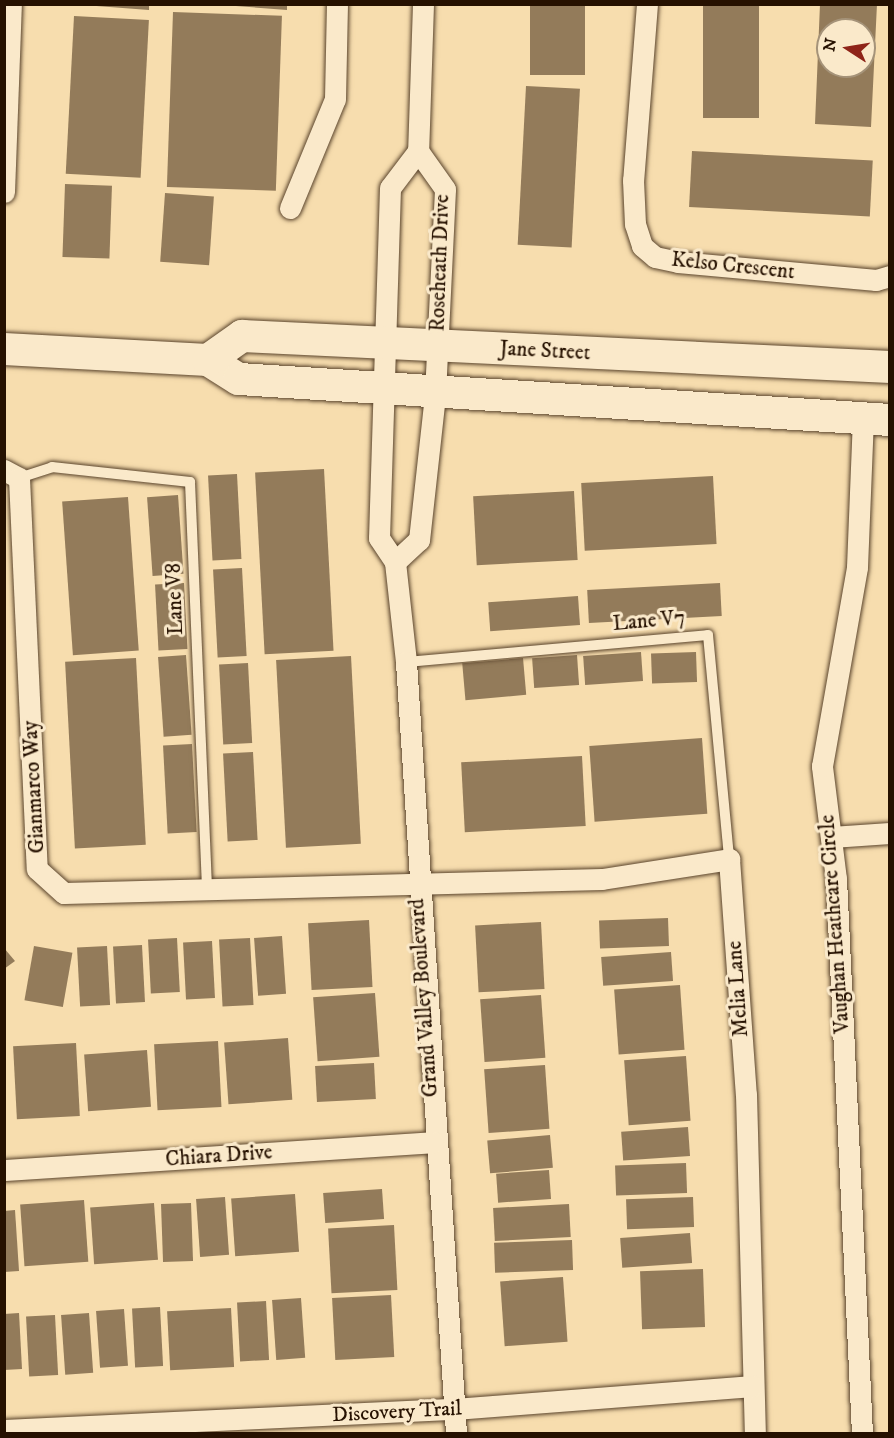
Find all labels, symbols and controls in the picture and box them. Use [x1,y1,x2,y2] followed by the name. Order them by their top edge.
[816,18,876,78] north arrow
[819,36,841,53] text: N
[425,194,455,332] street label: Roseheath Drive
[670,247,796,285] street label: Kelso Crescent
[499,336,591,366] street label: Jane Street
[161,563,189,635] street label: Lane V8
[612,605,686,637] street label: Lane V7
[18,720,50,854] street label: Gianmarco Way
[815,814,855,1034] street label: Vaughan Heathcare Circle
[404,898,444,1098] street label: Grand Valley Boulevard
[722,940,754,1038] street label: Melia Lane
[165,1140,273,1172] street label: Chiara Drive
[332,1396,462,1428] street label: Discovery Trail

